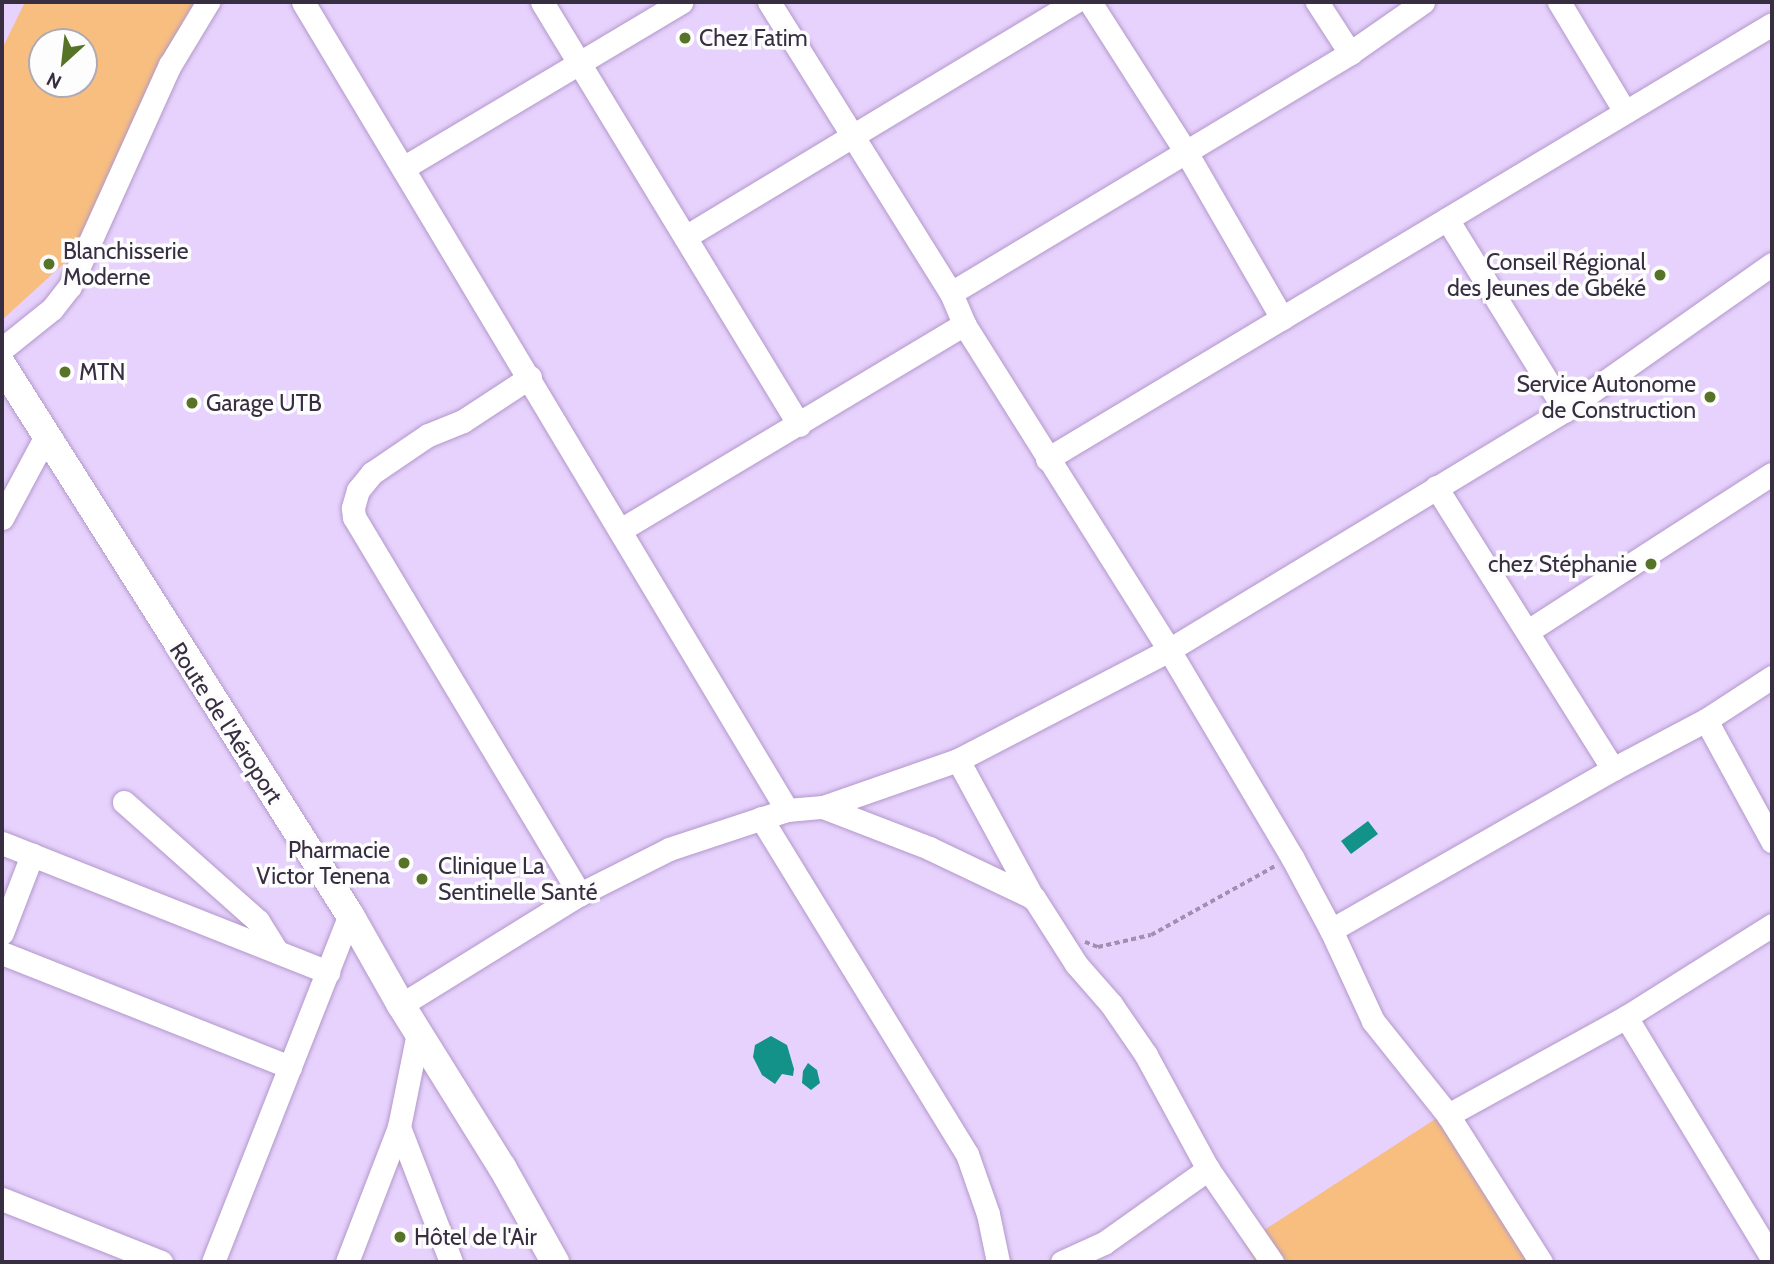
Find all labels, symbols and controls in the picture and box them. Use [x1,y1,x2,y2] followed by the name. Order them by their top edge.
[699,24,808,52] place label: Chez Fatim
[28,28,98,98] north arrow
[677,30,693,46] marker: Chez Fatim
[43,67,65,94] text: N
[63,237,188,291] place label: Blanchisserie Moderne
[1447,248,1646,302] place label: Conseil Régional des Jeunes de Gbéké
[41,256,57,272] marker: Blanchisserie Moderne
[1652,267,1668,283] marker: Conseil Régional des Jeunes de Gbéké
[79,358,126,386] place label: MTN
[57,364,73,380] marker: MTN
[1516,370,1696,424] place label: Service Autonome de Construction
[206,389,322,417] place label: Garage UTB
[1702,389,1718,405] marker: Service Autonome de Construction
[184,395,200,411] marker: Garage UTB
[1488,550,1637,578] place label: chez Stéphanie
[1643,556,1659,572] marker: chez Stéphanie
[164,637,288,809] street label: Route de l'Aéroport
[256,836,390,890] place label: Pharmacie Victor Tenena
[438,852,597,906] place label: Clinique La Sentinelle Santé
[396,855,412,871] marker: Pharmacie Victor Tenena
[412,869,432,889] marker: Clinique La Sentinelle Santé
[414,1223,537,1251] place label: Hôtel de l'Air
[392,1229,408,1245] marker: Hôtel de l'Air

